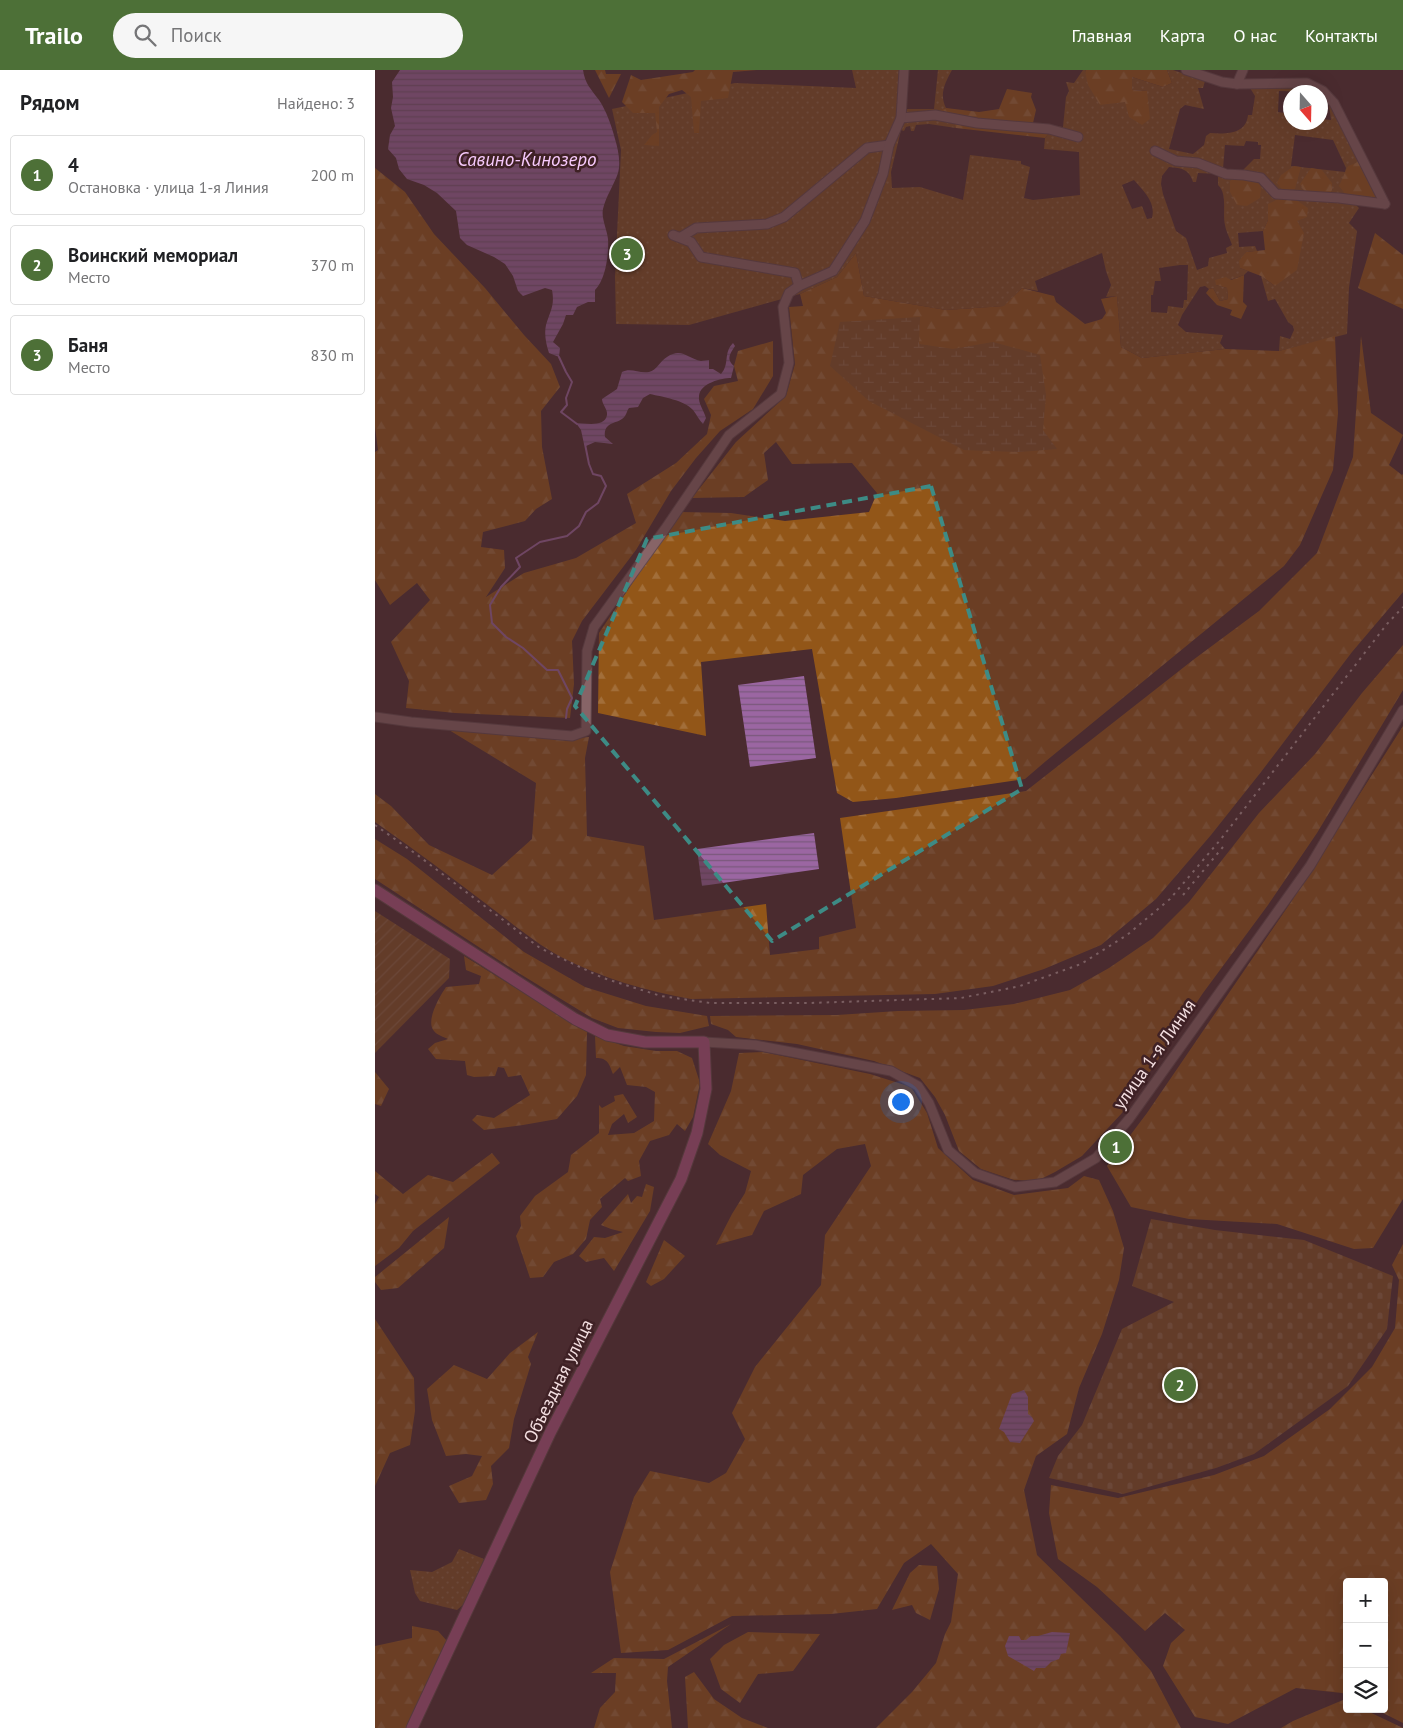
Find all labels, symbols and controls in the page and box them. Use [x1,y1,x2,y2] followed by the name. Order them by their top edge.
[113,13,463,58] search box
[25,20,83,51] text: Trailo
[131,21,159,49] icon: search
[171,23,222,47] text: Поиск
[1071,24,1132,47] text: Главная
[1160,24,1205,47] text: Карта
[1233,24,1277,47] text: О нас
[1305,24,1378,47] text: Контакты
[1283,85,1328,130] north arrow
[20,89,79,116] text: Рядом
[277,93,355,113] text: Найдено: 3
[458,147,596,171] water label: Савино-Кинозеро
[68,153,79,177] text: 4
[32,165,42,185] text: 1
[311,165,354,185] text: 200 m
[68,177,269,197] text: Остановка · улица 1-я Линия
[611,235,643,273] pin: 3
[68,243,238,267] text: Воинский мемориал
[32,255,42,275] text: 2
[311,255,354,275] text: 370 m
[68,267,110,287] text: Место
[68,333,108,357] text: Баня
[32,345,42,365] text: 3
[311,345,354,365] text: 830 m
[68,357,110,377] text: Место
[1108,994,1200,1114] street label: улица 1-я Линия
[888,1089,914,1115] your location
[1100,1128,1132,1166] pin: 1
[518,1315,598,1447] street label: Объездная улица
[1164,1366,1196,1404] pin: 2
[1343,1578,1388,1713] map controls
[1343,1578,1388,1623] button: +
[1343,1623,1388,1668] button: −
[1343,1668,1388,1713] button: layers

